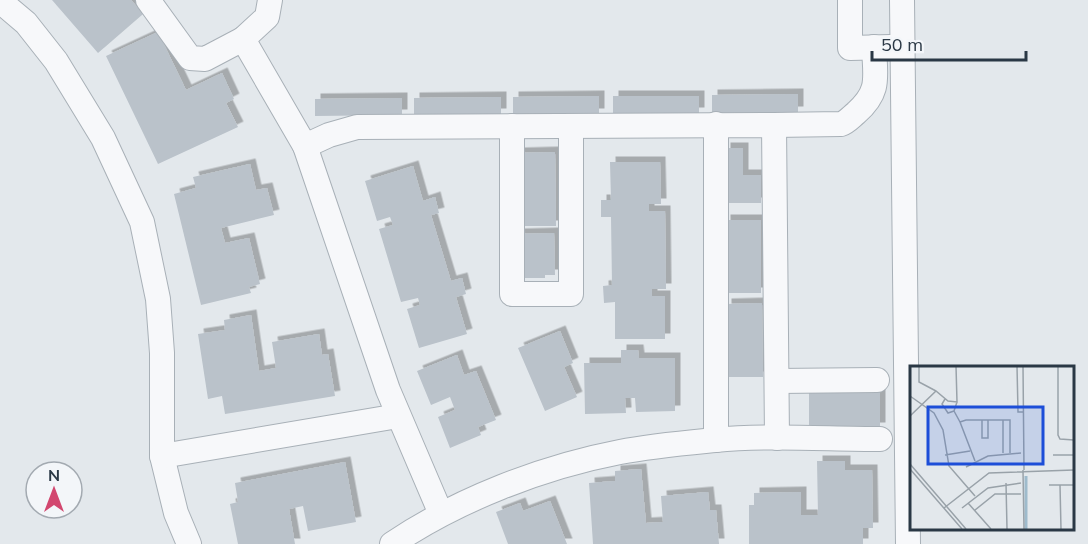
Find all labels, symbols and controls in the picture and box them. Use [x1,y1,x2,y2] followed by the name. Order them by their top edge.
[872,24,1026,62] scale bar
[881,33,923,56] text: 50 m
[910,366,1073,529] inset map
[24,460,84,520] north arrow
[48,465,60,485] text: N

